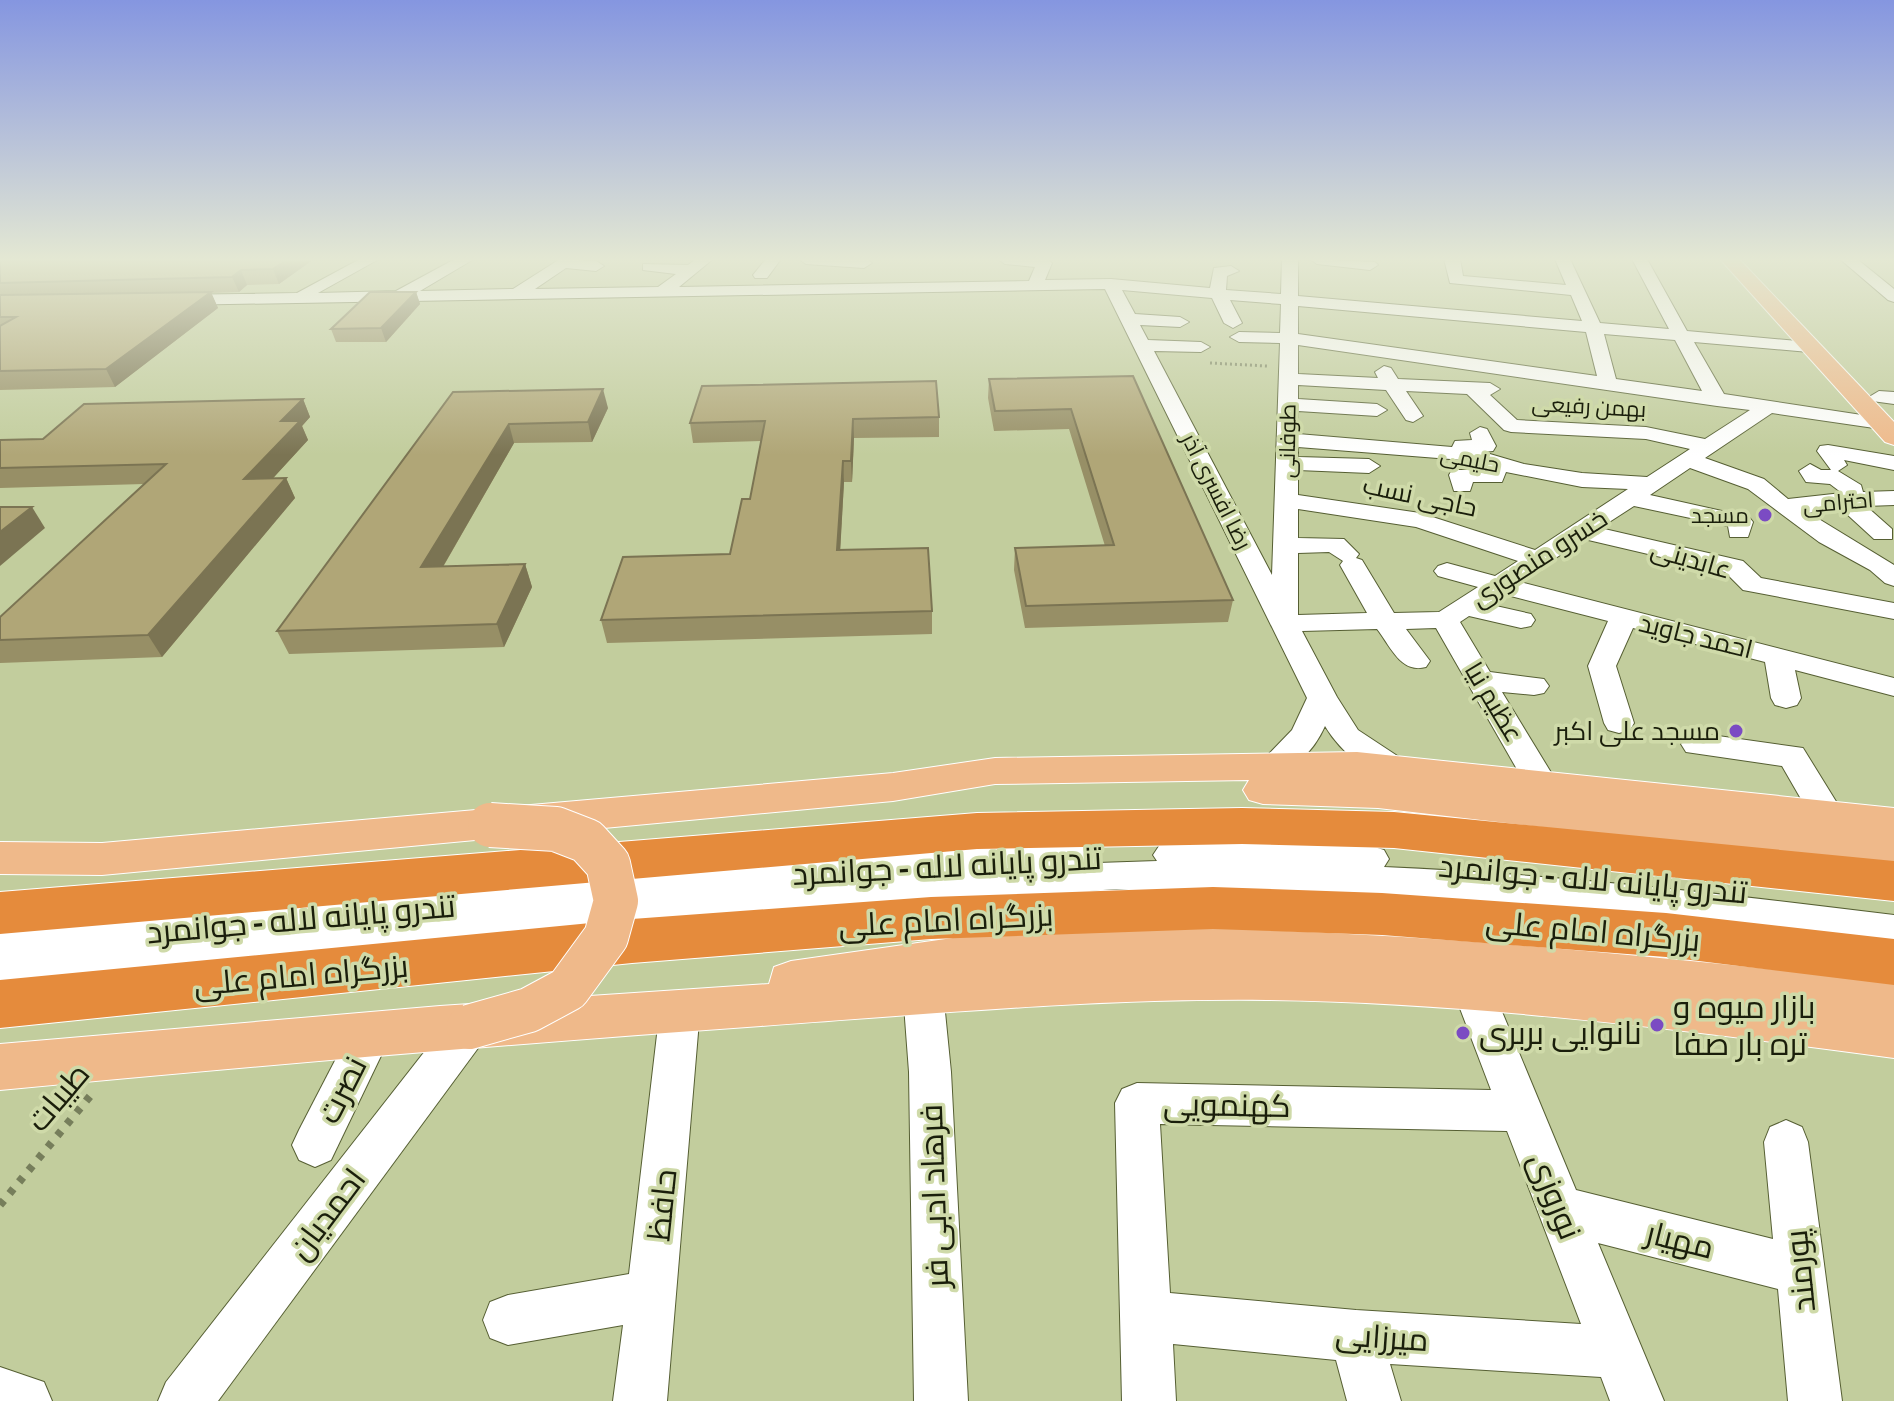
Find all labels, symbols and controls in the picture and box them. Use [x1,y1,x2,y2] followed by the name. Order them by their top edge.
[1531,388,1647,424] street label: بهمن رفیعی
[1271,404,1303,478] street label: طوفانی
[1174,426,1259,554] street label: رضا افسری آذر
[1438,439,1502,479] street label: حلیمی
[1360,466,1480,525] street label: حاجی نسب
[1801,484,1875,520] street label: احترامی
[1464,500,1614,615] street label: خسرو منصوری
[1691,500,1749,530] place label: مسجد
[1756,506,1774,524] marker: مسجد
[1647,530,1735,587] street label: عابدینی
[1636,605,1757,667] street label: احمد جاوید
[1456,655,1532,749] street label: عظیم نیا
[1552,713,1720,748] place label: مسجد علی اکبر
[1727,722,1745,740] marker: مسجد علی اکبر
[791,836,1103,895] street label: تندرو پایانه لاله - جوانمرد
[1437,844,1750,913] street label: تندرو پایانه لاله - جوانمرد
[145,884,458,953] street label: تندرو پایانه لاله - جوانمرد
[837,892,1055,948] street label: بزرگراه امام علی
[1484,900,1702,962] street label: بزرگراه امام علی
[192,944,410,1006] street label: بزرگراه امام علی
[1673,985,1816,1065] place label: بازار میوه و تره بار صفا
[1479,1011,1642,1054] place label: نانوایی بربری
[1648,1016,1666,1034] marker: بازار میوه و تره بار صفا
[1454,1024,1472,1042] marker: نانوایی بربری
[307,1049,377,1131] street label: نصرت
[16,1053,99,1140] street label: طیبات
[1163,1082,1291,1127] street label: کهنمویی
[909,1103,958,1291] street label: فرهاد ادبی فر
[1519,1146,1592,1246] street label: نوروزی
[278,1159,375,1268] street label: احمدیان
[636,1167,687,1243] street label: حافظ
[1640,1210,1719,1269] street label: مهیار
[1774,1227,1825,1314] street label: پورمند
[1334,1312,1430,1361] street label: میرزایی

